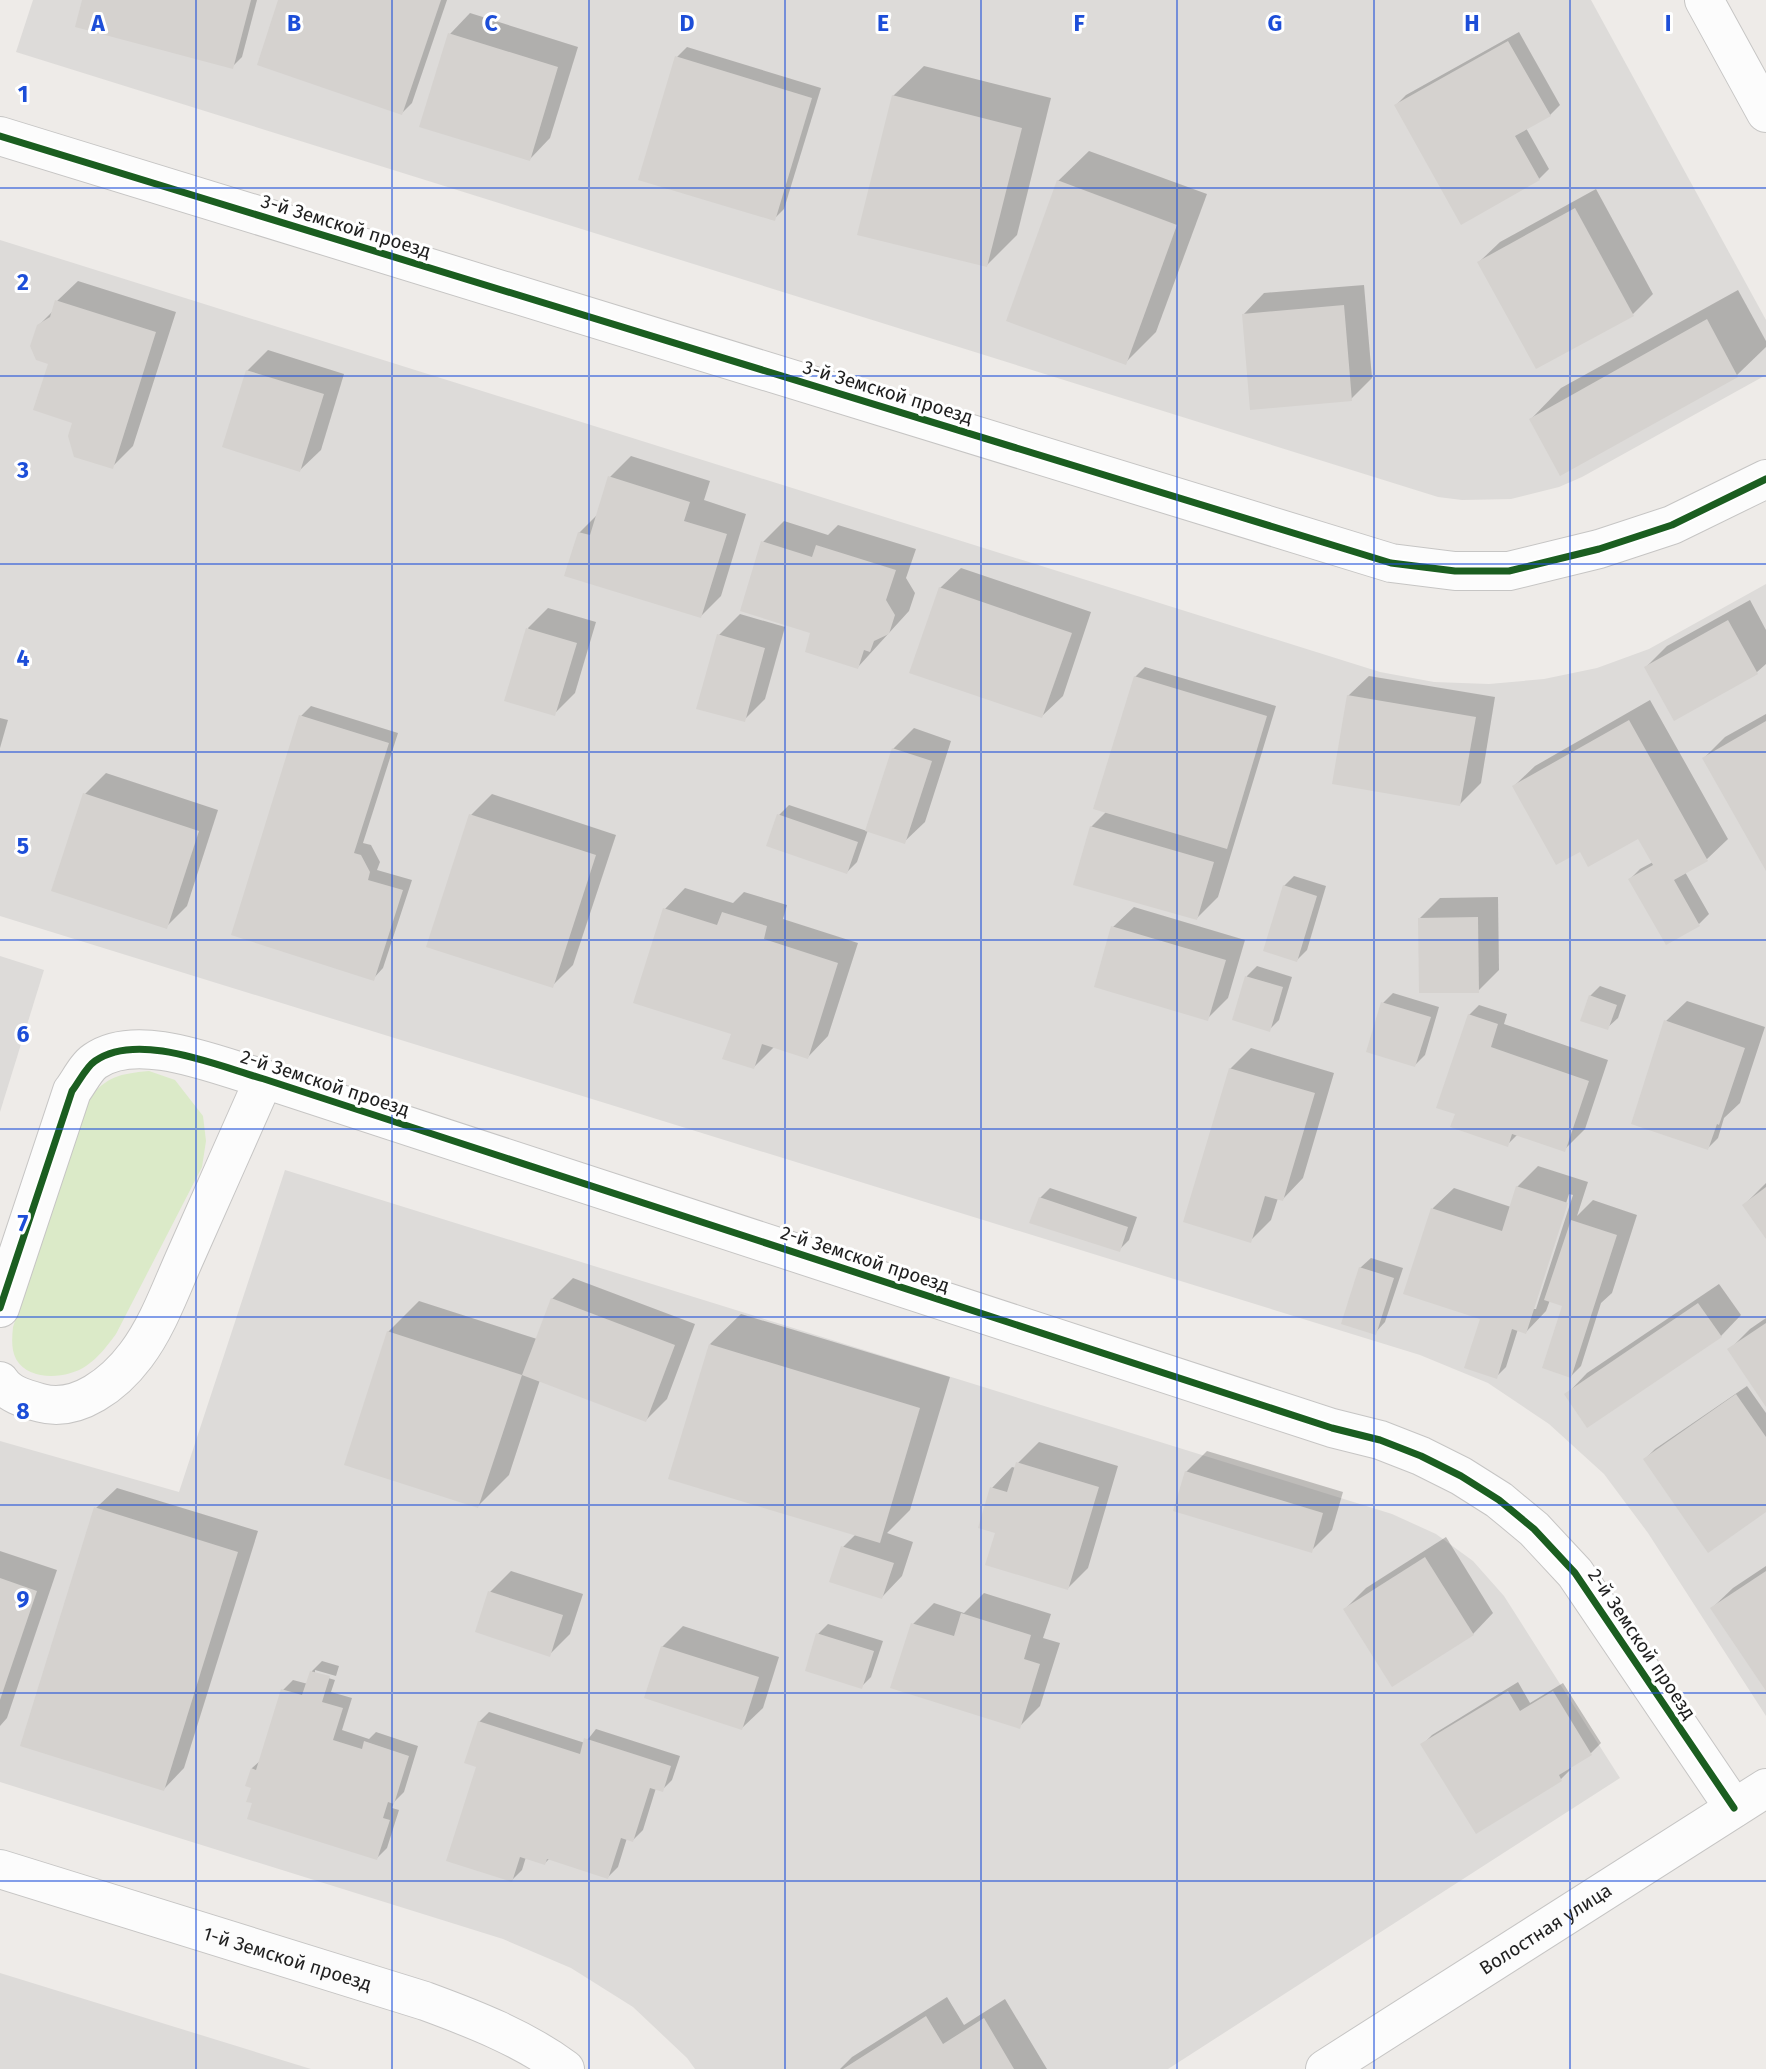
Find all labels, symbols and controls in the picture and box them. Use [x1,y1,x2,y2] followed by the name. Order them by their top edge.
[90,9,105,37] text: A
[287,9,301,37] text: B
[484,9,498,37] text: C
[680,9,695,37] text: D
[877,9,889,37] text: E
[1073,9,1085,37] text: F
[1268,9,1282,37] text: G
[1464,9,1480,37] text: H
[1665,9,1671,37] text: I
[18,80,28,108] text: 1
[258,189,434,263] street label: 3-й Земской проезд
[17,268,29,296] text: 2
[800,355,976,429] street label: 3-й Земской проезд
[16,456,29,484] text: 3
[17,644,30,672] text: 4
[17,832,29,860] text: 5
[17,1020,30,1048] text: 6
[238,1045,412,1121] street label: 2-й Земской проезд
[18,1209,29,1237] text: 7
[778,1221,952,1297] street label: 2-й Земской проезд
[16,1397,30,1425] text: 8
[1583,1565,1701,1723] street label: 2-й Земской проезд
[17,1585,30,1613] text: 9
[1475,1878,1616,1979] street label: Волостная улица
[200,1921,375,1995] street label: 1-й Земской проезд

